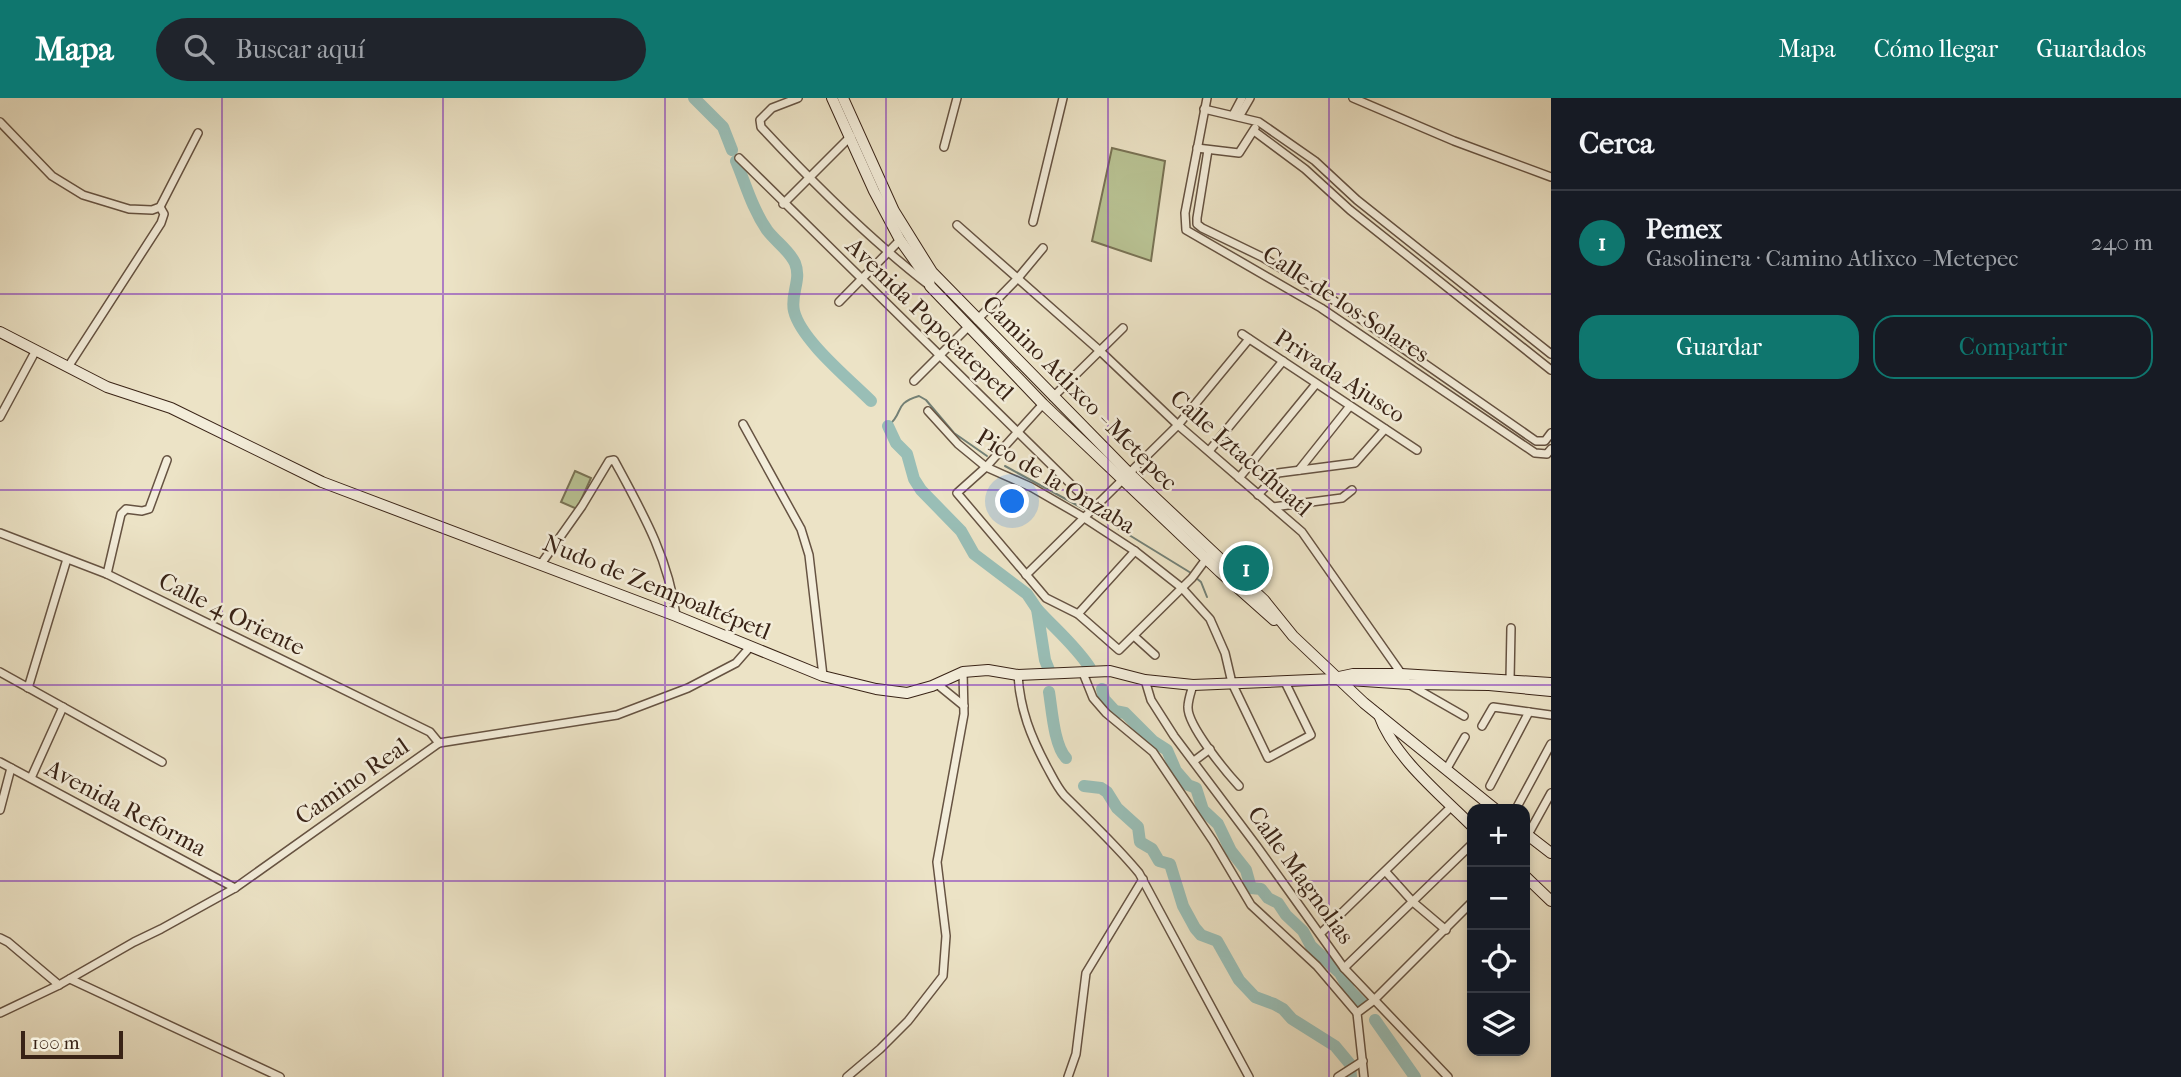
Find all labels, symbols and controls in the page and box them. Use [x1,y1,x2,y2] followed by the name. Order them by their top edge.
[156,18,646,81] search box
[35,30,114,69] text: Mapa
[180,30,218,68] icon: search
[236,34,365,65] text: Buscar aquí
[1778,35,1836,63] text: Mapa
[1874,35,1998,63] text: Cómo llegar
[2036,35,2146,63] text: Guardados
[1579,126,1654,161] text: Cerca
[1646,214,1722,245] text: Pemex
[1598,229,1606,256] text: 1
[2091,229,2153,256] text: 240 m
[840,231,1020,406] street label: Avenida Popocatepetl
[1257,240,1435,368] street label: Calle de los Solares
[1646,245,2019,272] text: Gasolinera · Camino Atlixco - Metepec
[977,290,1183,496] street label: Camino Atlixco - Metepec
[1579,315,1859,379] button: Guardar
[1873,315,2153,379] button: Compartir
[1269,323,1411,429] street label: Privada Ajusco
[1165,384,1318,522] street label: Calle Iztaccíhuatl
[971,422,1141,540] street label: Pico de la Onzaba
[995,484,1029,518] your location
[539,528,775,646] street label: Nudo de Zempoaltépetl
[1223,542,1269,594] pin: 1
[154,567,310,661] street label: Calle 4 Oriente
[290,731,414,830] street label: Camino Real
[40,753,212,863] street label: Avenida Reforma
[1242,801,1360,949] street label: Calle Magnolias
[1467,804,1530,1056] map controls
[1467,804,1530,867] button: +
[1467,867,1530,930] button: −
[1467,930,1530,993] button: locate
[1467,993,1530,1056] button: layers
[21,1028,122,1060] scale bar
[32,1032,80,1054] text: 100 m

